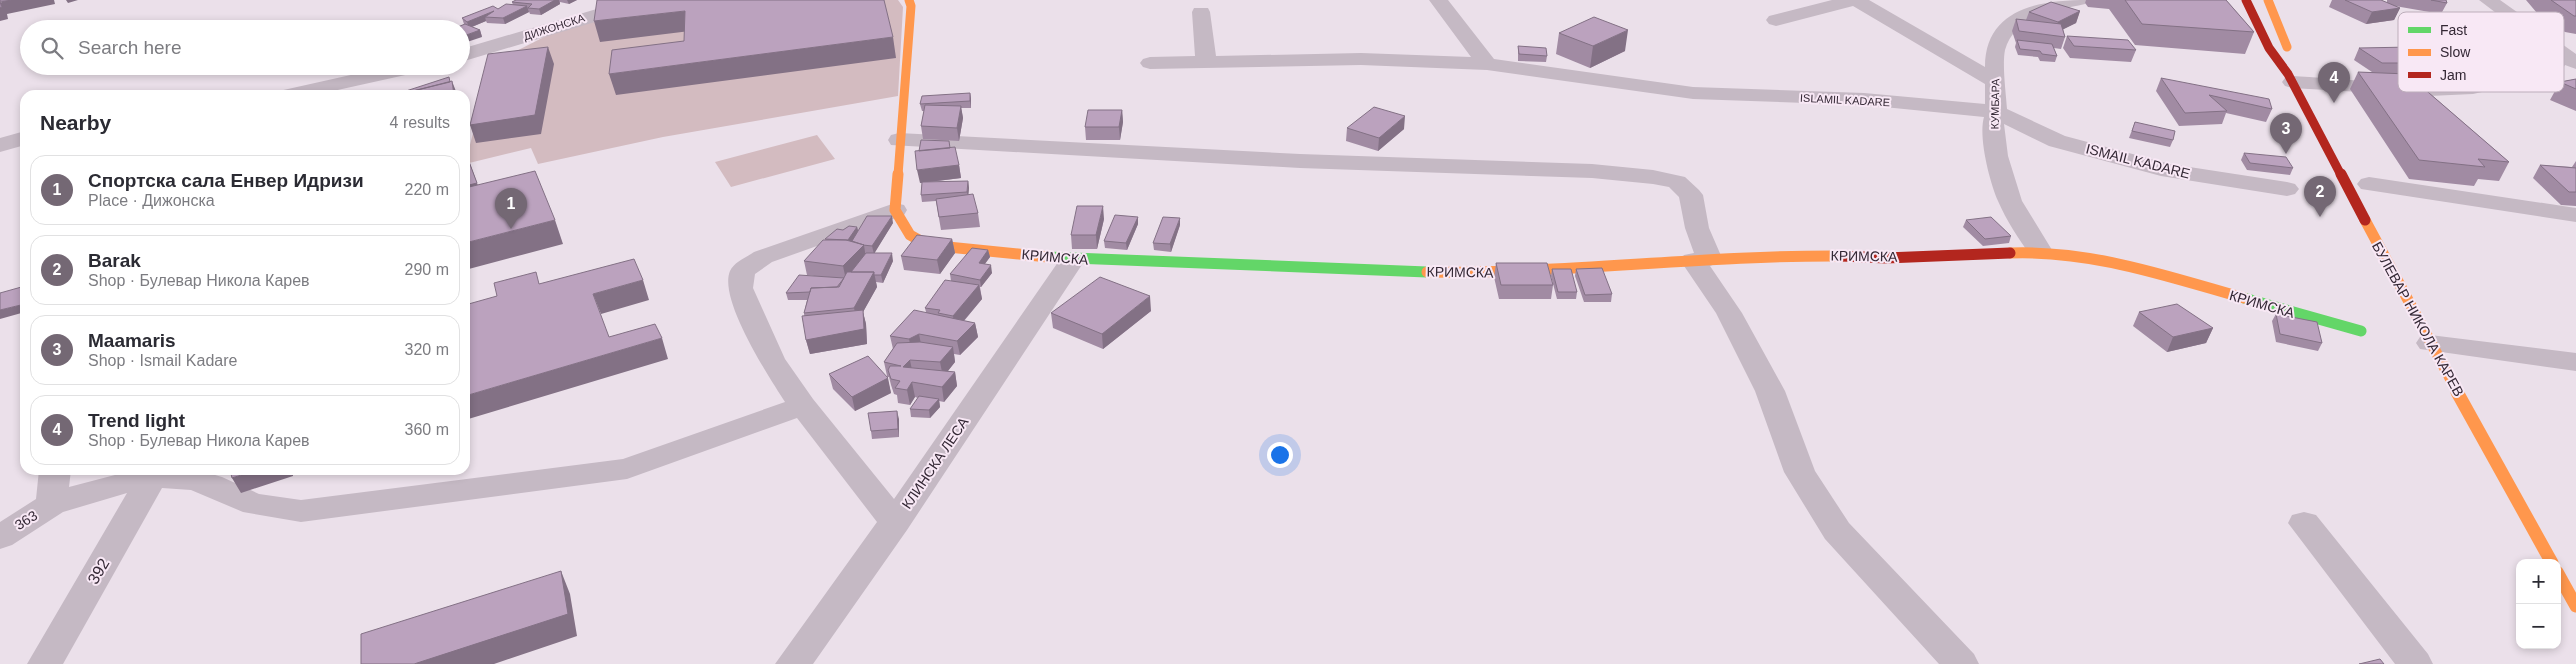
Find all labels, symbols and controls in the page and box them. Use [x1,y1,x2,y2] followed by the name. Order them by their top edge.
[522,11,587,43] street label: ДИЖОНСКА
[2398,12,2564,92] legend
[20,20,470,75] search box
[2440,22,2467,38] text: Fast
[38,34,66,62] icon: search
[78,37,182,58] text: Search here
[2440,44,2471,60] text: Slow
[2318,62,2350,103] pin: 4
[2440,67,2466,83] text: Jam
[1989,78,2001,130] street label: КУМБАРА
[1800,92,1890,108] street label: ISLAMIL KADARE
[40,111,111,134] text: Nearby
[2270,113,2302,154] pin: 3
[390,114,450,131] text: 4 results
[2084,140,2192,182] street label: ISMAIL KADARE
[88,170,364,191] text: Спортска сала Енвер Идризи
[2304,176,2336,217] pin: 2
[53,181,61,198] text: 1
[405,181,449,198] text: 220 m
[495,188,527,229] pin: 1
[88,192,215,209] text: Place · Дижонска
[2369,239,2467,399] street label: БУЛЕВАР НИКОЛА КАРЕВ
[1021,246,1090,268] street label: КРИМСКА
[1830,247,1898,265] street label: КРИМСКА
[88,250,141,271] text: Barak
[53,261,61,278] text: 2
[405,261,449,278] text: 290 m
[1426,263,1494,281] street label: КРИМСКА
[88,272,310,289] text: Shop · Булевар Никола Карев
[2228,287,2297,321] street label: КРИМСКА
[88,330,176,351] text: Maamaris
[53,341,61,358] text: 3
[405,341,449,358] text: 320 m
[88,352,237,369] text: Shop · Ismail Kadare
[88,410,185,431] text: Trend light
[899,414,972,512] street label: КЛИНСКА ЛЕСА
[53,421,61,438] text: 4
[405,421,449,438] text: 360 m
[88,432,310,449] text: Shop · Булевар Никола Карев
[1267,442,1293,468] your location
[12,507,40,533] street label: 363
[84,555,113,587] street label: 392
[2516,559,2561,649] map controls
[2516,559,2561,604] button: +
[2516,604,2561,649] button: −

